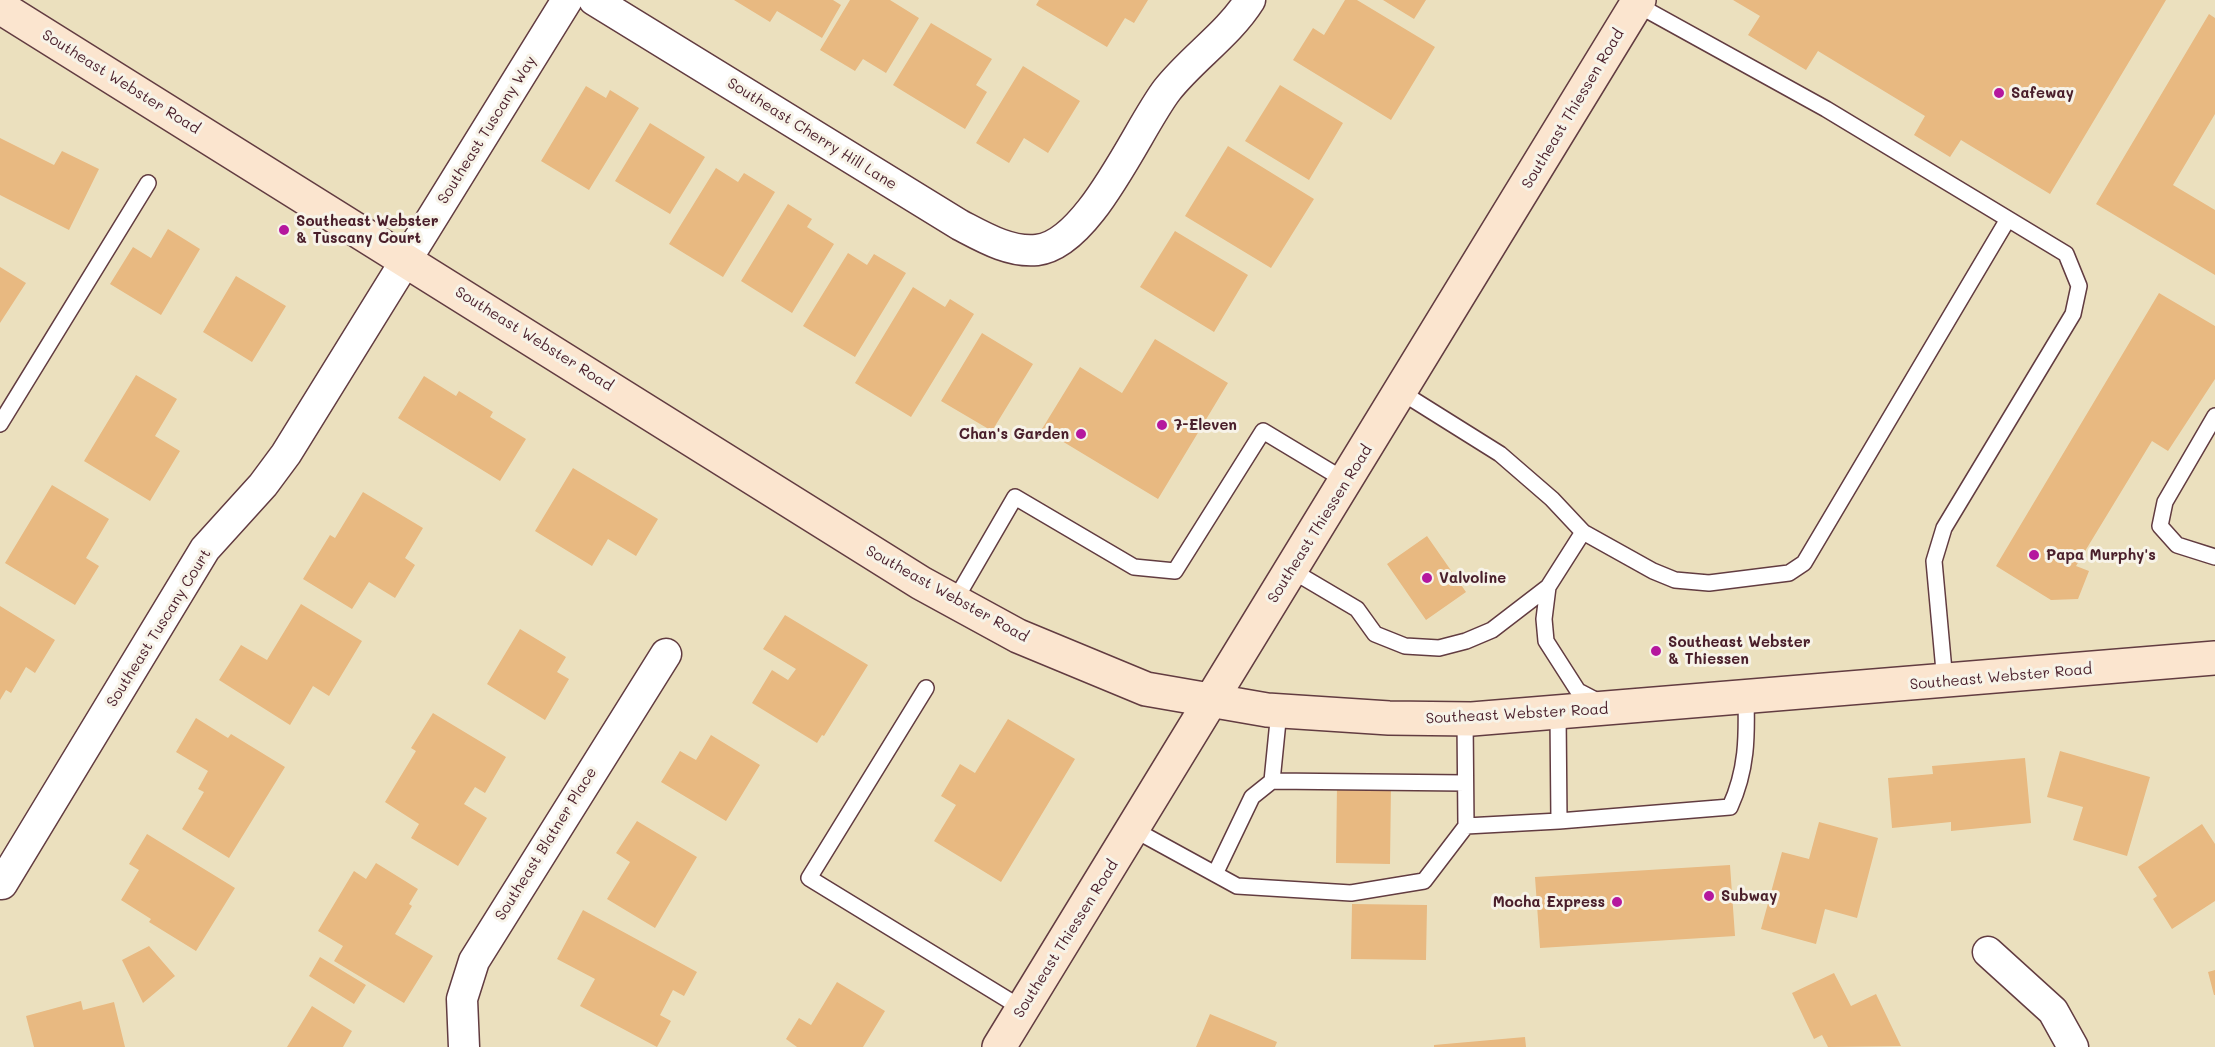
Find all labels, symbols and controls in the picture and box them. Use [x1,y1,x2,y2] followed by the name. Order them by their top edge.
[39,26,203,138] street label: Southeast Webster Road
[1518,26,1628,192] street label: Southeast Thiessen Road
[434,53,540,207] street label: Southeast Tuscany Way
[724,74,900,194] street label: Southeast Cherry Hill Lane
[2011,84,2074,102] place label: Safeway
[1992,86,2006,100] marker: Safeway
[296,212,438,247] place label: Southeast Webster & Tuscany Court
[277,223,291,237] marker: Southeast Webster & Tuscany Court
[452,283,616,395] street label: Southeast Webster Road
[1174,416,1237,434] place label: 7-Eleven
[1155,418,1169,432] marker: 7-Eleven
[959,425,1069,443] place label: Chan's Garden
[1074,427,1088,441] marker: Chan's Garden
[1264,442,1376,606] street label: Southeast Thiessen Road
[863,542,1031,646] street label: Southeast Webster Road
[103,546,215,710] street label: Southeast Tuscany Court
[2046,546,2156,564] place label: Papa Murphy's
[2027,548,2041,562] marker: Papa Murphy's
[1439,569,1506,587] place label: Valvoline
[1420,571,1434,585] marker: Valvoline
[1668,633,1810,668] place label: Southeast Webster & Thiessen
[1649,644,1663,658] marker: Southeast Webster & Thiessen
[1909,660,2093,694] street label: Southeast Webster Road
[1425,700,1609,728] street label: Southeast Webster Road
[491,764,601,924] street label: Southeast Blatner Place
[1010,857,1122,1021] street label: Southeast Thiessen Road
[1721,887,1777,905] place label: Subway
[1702,889,1716,903] marker: Subway
[1493,893,1605,911] place label: Mocha Express
[1610,895,1624,909] marker: Mocha Express

